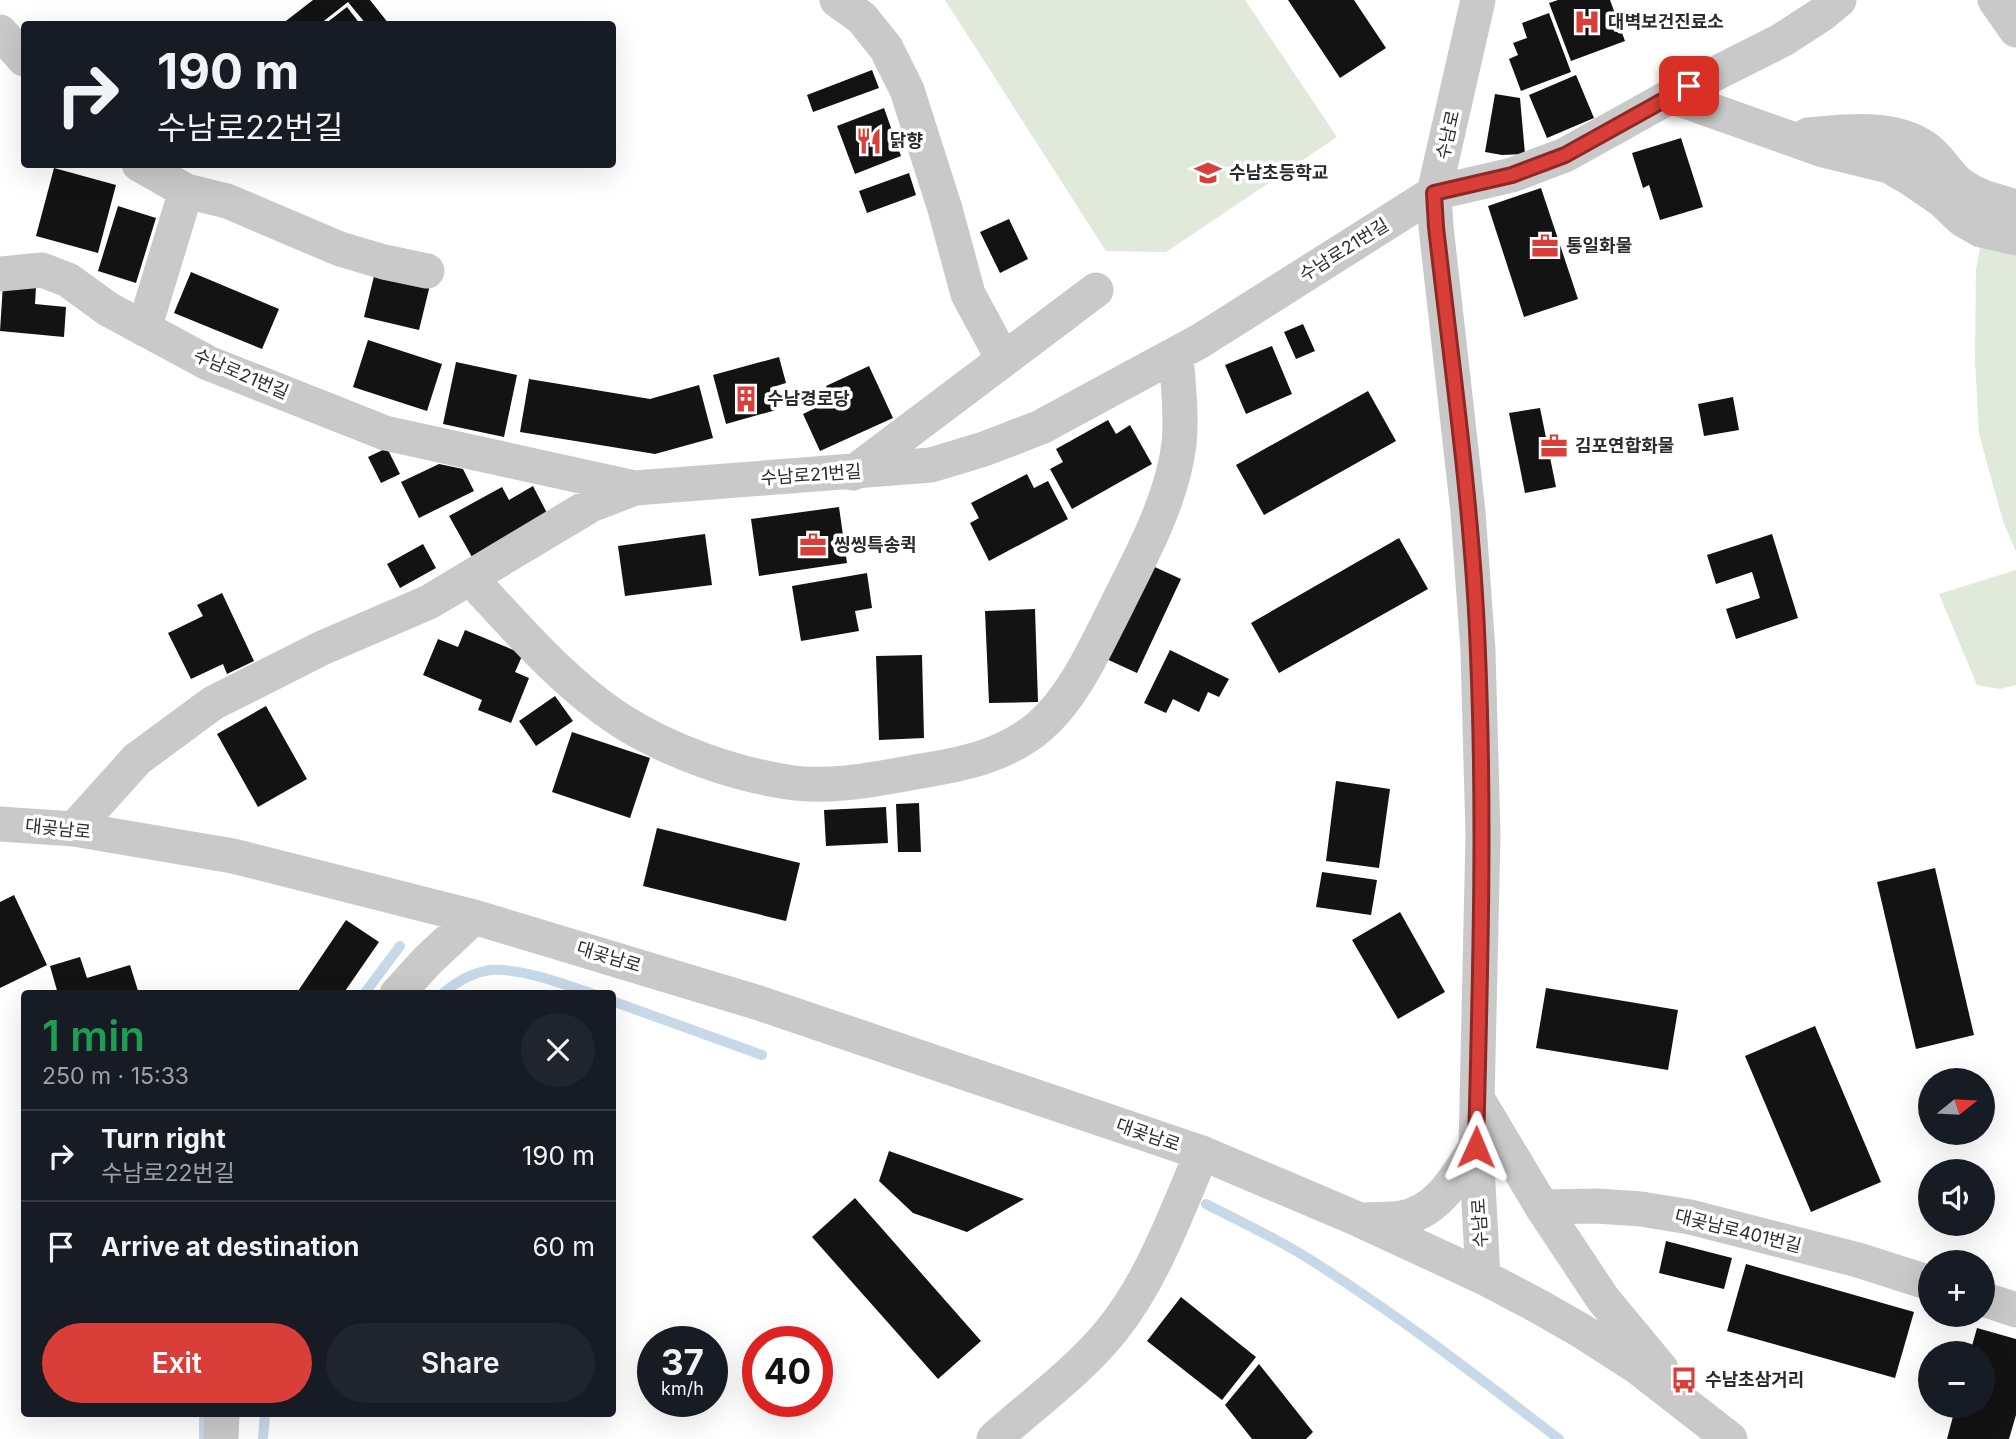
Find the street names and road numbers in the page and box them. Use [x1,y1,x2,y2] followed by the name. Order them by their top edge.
[1432,108,1463,161] street label: 수남로
[1295,214,1392,285] street label: 수남로21번길
[191,344,292,403] street label: 수남로21번길
[760,461,862,489] street label: 수남로21번길
[24,815,92,842] street label: 대곶남로
[574,937,644,976] street label: 대곶남로
[1113,1114,1183,1155] street label: 대곶남로
[1468,1198,1491,1248] street label: 수남로
[1673,1205,1804,1256] street label: 대곶남로401번길

